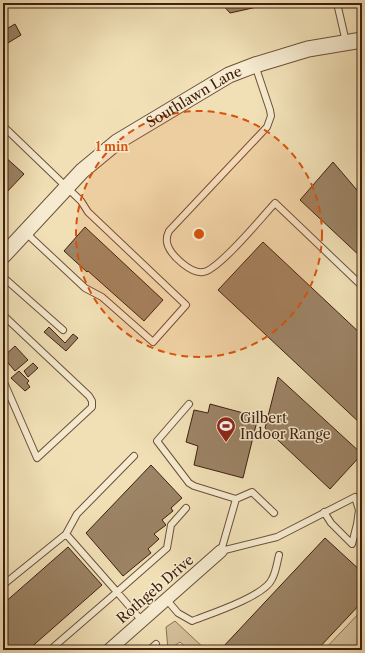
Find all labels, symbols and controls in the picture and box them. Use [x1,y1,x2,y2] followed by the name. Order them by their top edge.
[143,62,244,131] street label: Southlawn Lane
[96,139,129,154] text: 1 min
[192,227,206,241] centre of rings
[240,409,331,443] place label: Gilbert Indoor Range
[215,415,237,443] sports icon: Gilbert Indoor Range
[113,551,197,627] street label: Rothgeb Drive

